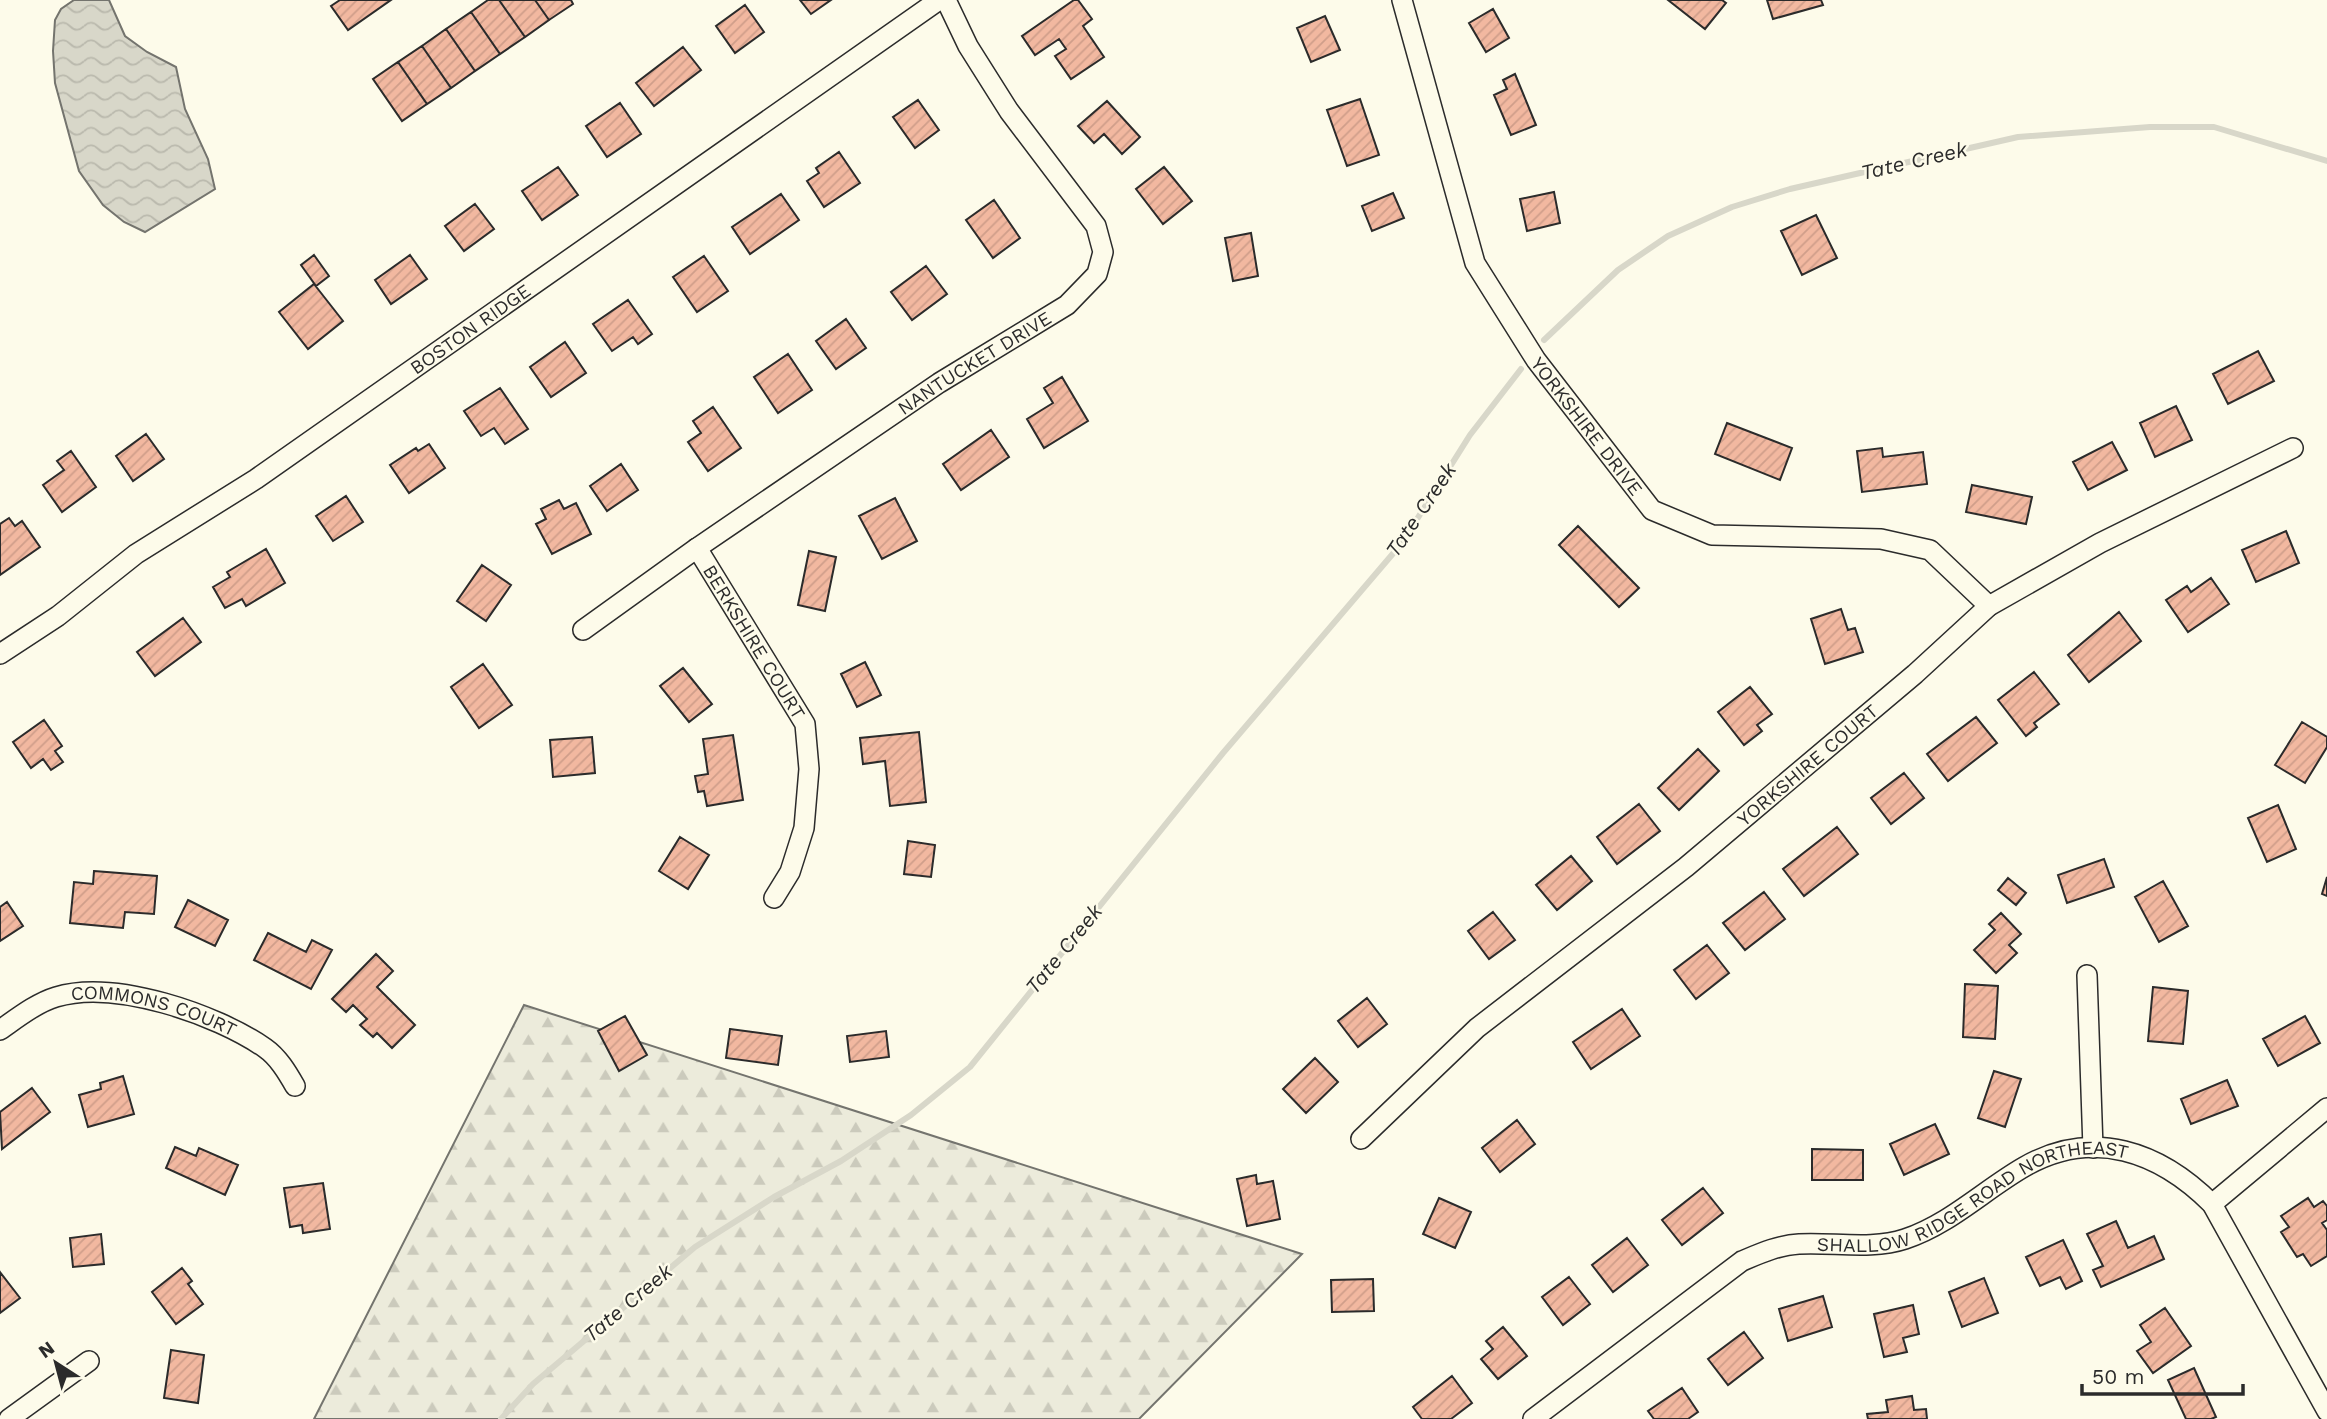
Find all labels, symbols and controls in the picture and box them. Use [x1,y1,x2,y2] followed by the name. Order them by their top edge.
[1858,136,1970,185] water label: Tate Creek
[406,279,535,379] street label: BOSTON RIDGE
[893,306,1056,420] street label: NANTUCKET DRIVE
[1526,353,1647,500] street label: YORKSHIRE DRIVE
[1380,457,1462,562] water label: Tate Creek
[698,561,810,723] street label: BERKSHIRE COURT
[1733,699,1883,831] street label: YORKSHIRE COURT
[1020,898,1108,999] water label: Tate Creek
[70,981,240,1041] street label: COMMONS COURT
[1817,1136,2131,1257] street label: SHALLOW RIDGE ROAD NORTHEAST
[578,1258,678,1347] water label: Tate Creek
[21,1328,91,1398] north arrow
[34,1336,59,1363] text: N
[2082,1352,2243,1396] scale bar
[2092,1364,2144,1389] text: 50 m

